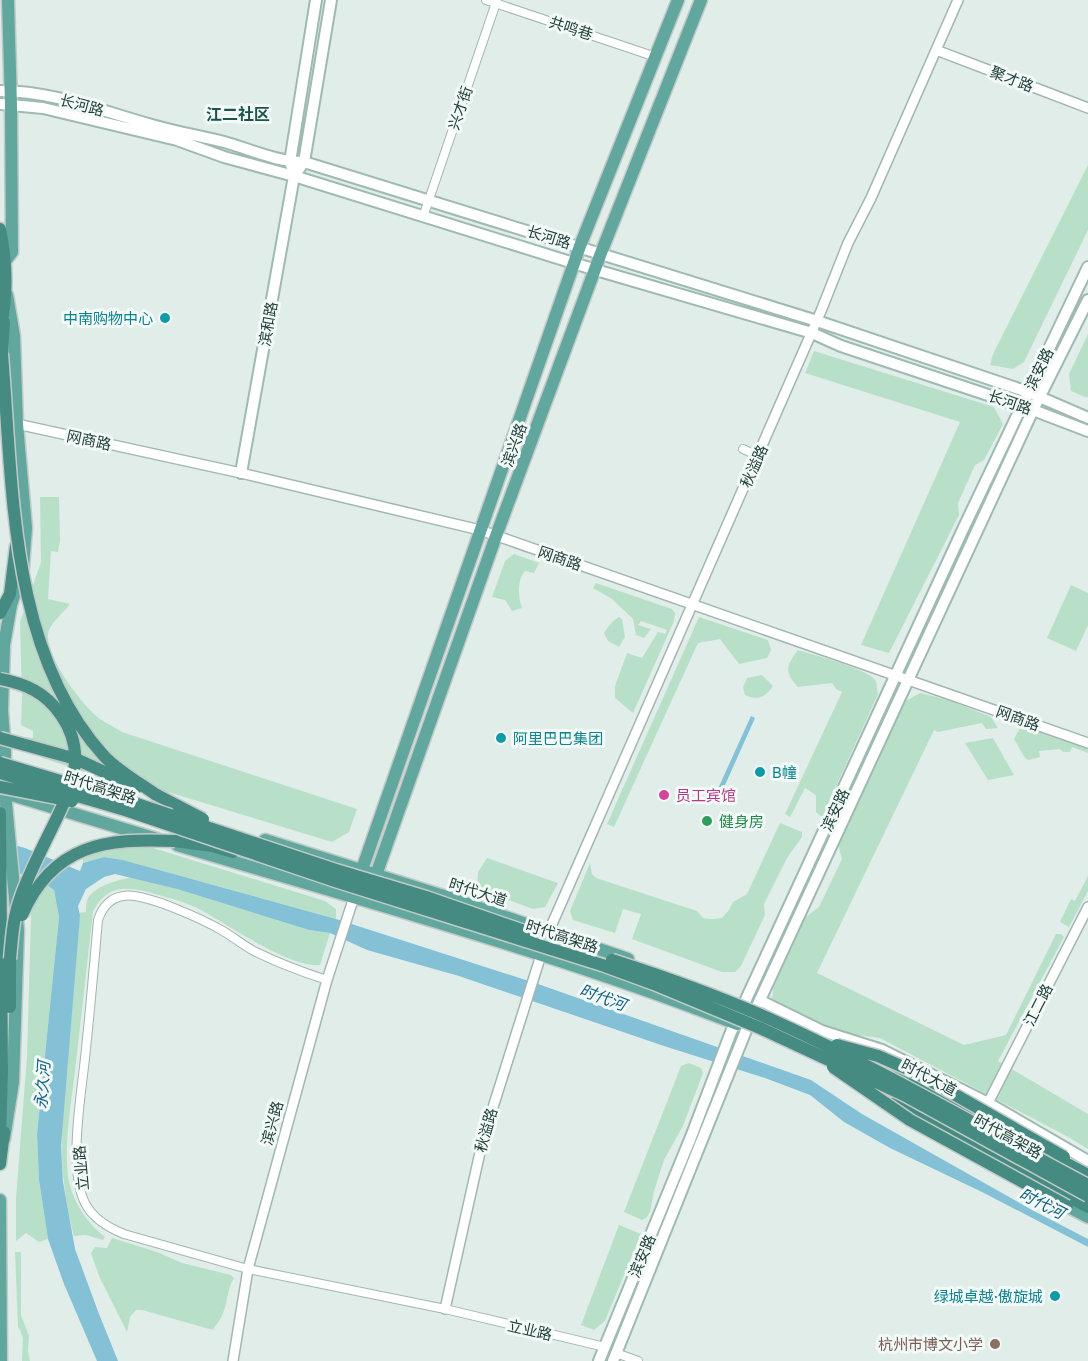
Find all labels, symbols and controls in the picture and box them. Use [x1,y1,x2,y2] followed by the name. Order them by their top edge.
[547,12,595,44] street label: 共鸣巷
[988,62,1036,96] street label: 聚才路
[444,84,476,132] street label: 兴才街
[58,90,106,120] street label: 长河路
[206,104,270,124] district label: 江二社区
[525,221,573,253] street label: 长河路
[255,300,281,348] street label: 滨和路
[63,309,153,328] place label: 中南购物中心
[158,311,172,325] marker: 中南购物中心
[1021,345,1057,393] street label: 滨安路
[986,386,1034,418] street label: 长河路
[497,421,531,469] street label: 滨兴路
[65,426,113,454] street label: 网商路
[736,442,772,490] street label: 秋溢路
[536,542,584,574] street label: 网商路
[994,701,1042,735] street label: 网商路
[513,729,603,748] place label: 阿里巴巴集团
[494,731,508,745] marker: 阿里巴巴集团
[772,763,797,782] place label: B幢
[753,765,767,779] marker: B幢
[61,766,139,808] street label: 时代高架路
[676,786,736,805] place label: 员工宾馆
[817,786,853,834] street label: 滨安路
[657,788,671,802] marker: 员工宾馆
[719,812,764,831] place label: 健身房
[700,814,714,828] marker: 健身房
[447,874,509,910] street label: 时代大道
[523,915,601,957] street label: 时代高架路
[577,979,632,1016] water label: 时代河
[1019,981,1057,1029] street label: 江二路
[898,1055,960,1099] street label: 时代大道
[30,1057,54,1110] water label: 永久河
[257,1099,287,1147] street label: 滨兴路
[471,1106,501,1154] street label: 秋溢路
[971,1110,1045,1162] street label: 时代高架路
[70,1145,92,1191] street label: 立业路
[1016,1183,1071,1224] water label: 时代河
[624,1232,660,1280] street label: 滨安路
[934,1287,1043,1306] place label: 绿城卓越·傲旋城
[1048,1289,1062,1303] marker: 绿城卓越·傲旋城
[506,1316,554,1344] street label: 立业路
[878,1335,983,1354] place label: 杭州市博文小学
[988,1337,1002,1351] marker: 杭州市博文小学

